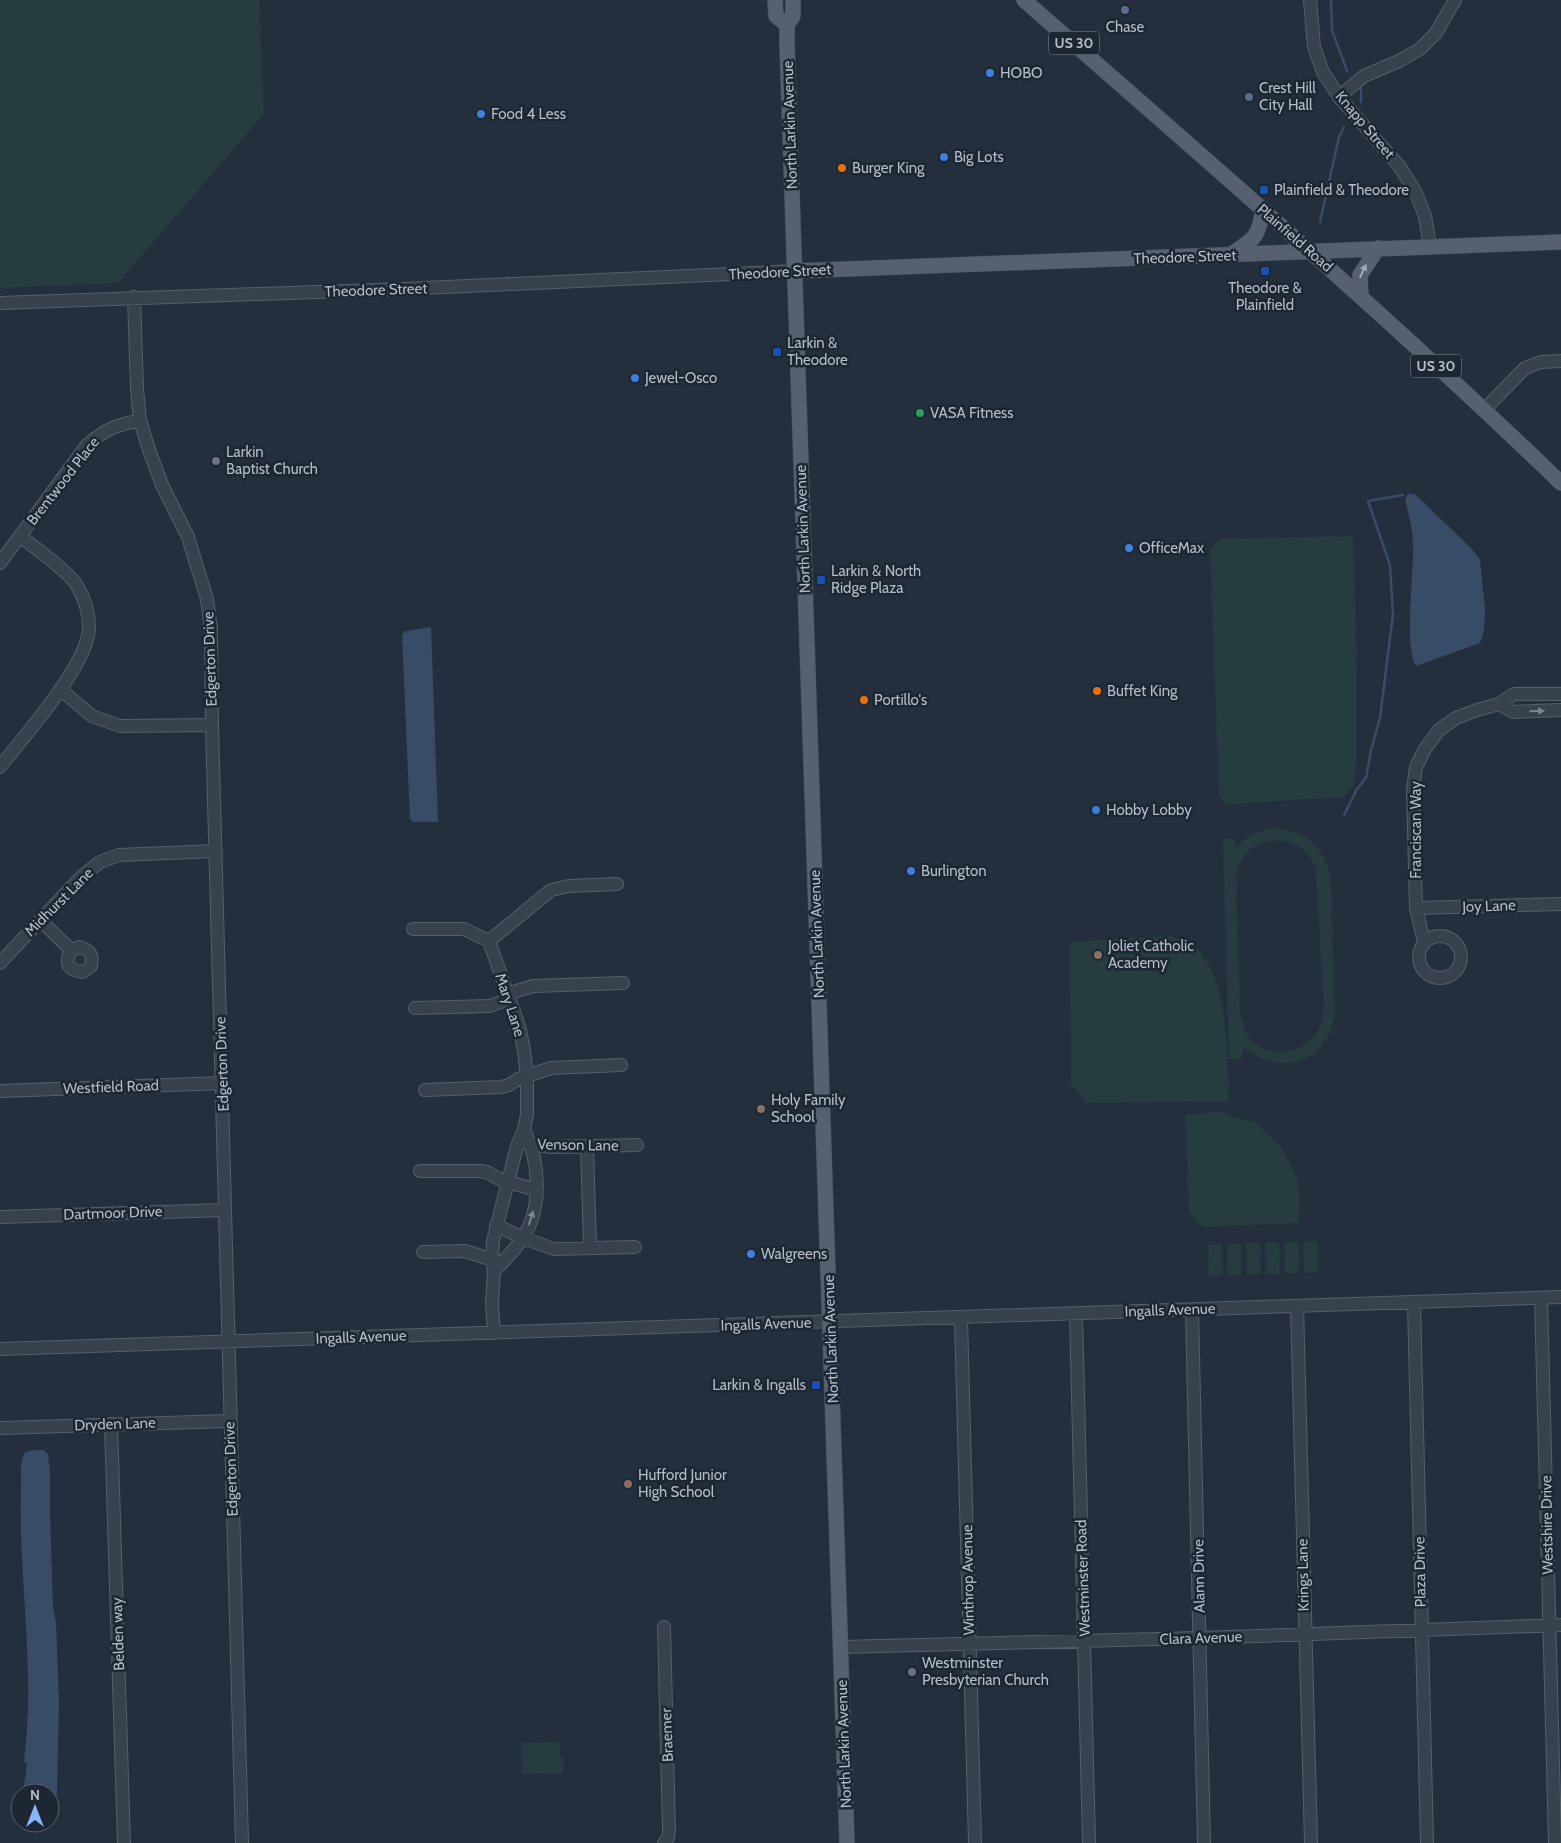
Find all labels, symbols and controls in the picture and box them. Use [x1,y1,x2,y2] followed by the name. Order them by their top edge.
[1119,4,1131,16] marker: Chase
[1106,18,1145,36] place label: Chase
[1049,32,1099,54] road number: US 30
[779,60,801,190] street label: North Larkin Avenue
[1000,64,1043,82] place label: HOBO
[984,67,996,79] marker: HOBO
[1259,79,1316,114] place label: Crest Hill City Hall
[1332,88,1398,162] street label: Knapp Street
[1243,91,1255,103] marker: Crest Hill City Hall
[491,105,566,123] place label: Food 4 Less
[475,108,487,120] marker: Food 4 Less
[954,148,1004,166] place label: Big Lots
[938,151,950,163] marker: Big Lots
[852,159,925,177] place label: Burger King
[836,162,848,174] marker: Burger King
[1274,181,1409,199] place label: Plainfield & Theodore
[1258,184,1270,196] marker: Plainfield & Theodore
[1254,200,1336,276] street label: Plainfield Road
[1133,246,1237,268] street label: Theodore Street
[728,260,832,284] street label: Theodore Street
[1359,263,1368,278] one-way arrow
[1259,265,1271,277] marker: Theodore & Plainfield
[324,279,428,301] street label: Theodore Street
[1228,279,1302,314] place label: Theodore & Plainfield
[787,334,848,369] place label: Larkin & Theodore
[771,346,783,358] marker: Larkin & Theodore
[1411,354,1461,378] road number: US 30
[644,369,717,387] place label: Jewel-Osco
[629,372,641,384] marker: Jewel-Osco
[930,404,1014,422] place label: VASA Fitness
[914,407,926,419] marker: VASA Fitness
[23,433,103,529] street label: Brentwood Place
[226,443,318,478] place label: Larkin Baptist Church
[210,455,222,467] marker: Larkin Baptist Church
[792,464,814,594] street label: North Larkin Avenue
[1139,539,1204,557] place label: OfficeMax
[1123,542,1135,554] marker: OfficeMax
[831,562,921,597] place label: Larkin & North Ridge Plaza
[815,574,827,586] marker: Larkin & North Ridge Plaza
[199,611,221,707] street label: Edgerton Drive
[1107,682,1178,700] place label: Buffet King
[1091,685,1103,697] marker: Buffet King
[874,691,927,709] place label: Portillo's
[858,694,870,706] marker: Portillo's
[1529,707,1545,715] one-way arrow
[1407,781,1425,879] street label: Franciscan Way
[1106,801,1192,819] place label: Hobby Lobby
[1090,804,1102,816] marker: Hobby Lobby
[921,862,987,880] place label: Burlington
[21,864,97,940] street label: Midhurst Lane
[905,865,917,877] marker: Burlington
[806,869,828,999] street label: North Larkin Avenue
[1461,896,1516,916] street label: Joy Lane
[1107,937,1194,972] place label: Joliet Catholic Academy
[1092,949,1104,961] marker: Joliet Catholic Academy
[491,971,529,1039] street label: Mary Lane
[211,1016,233,1112] street label: Edgerton Drive
[63,1076,159,1098] street label: Westfield Road
[771,1091,846,1126] place label: Holy Family School
[755,1103,767,1115] marker: Holy Family School
[537,1135,619,1155] street label: Venson Lane
[63,1202,163,1224] street label: Dartmoor Drive
[528,1210,535,1225] one-way arrow
[761,1245,827,1263] place label: Walgreens
[745,1248,757,1260] marker: Walgreens
[820,1274,842,1404] street label: North Larkin Avenue
[1124,1299,1216,1321] street label: Ingalls Avenue
[720,1313,812,1335] street label: Ingalls Avenue
[315,1326,407,1348] street label: Ingalls Avenue
[712,1376,806,1394] place label: Larkin & Ingalls
[810,1379,822,1391] marker: Larkin & Ingalls
[74,1414,156,1434] street label: Dryden Lane
[220,1421,242,1517] street label: Edgerton Drive
[638,1466,727,1501] place label: Hufford Junior High School
[1537,1475,1557,1575] street label: Westshire Drive
[622,1478,634,1490] marker: Hufford Junior High School
[1072,1519,1094,1637] street label: Westminster Road
[958,1524,978,1636] street label: Winthrop Avenue
[1410,1536,1430,1607] street label: Plaza Drive
[1293,1538,1313,1611] street label: Krings Lane
[1189,1539,1209,1613] street label: Alann Drive
[108,1597,128,1671] street label: Belden way
[1159,1628,1243,1648] street label: Clara Avenue
[922,1654,1049,1689] place label: Westminster Presbyterian Church
[906,1666,918,1678] marker: Westminster Presbyterian Church
[833,1679,855,1809] street label: North Larkin Avenue
[657,1707,677,1762] street label: Braemer
[10,1783,60,1833] north arrow
[30,1786,40,1804] text: N

